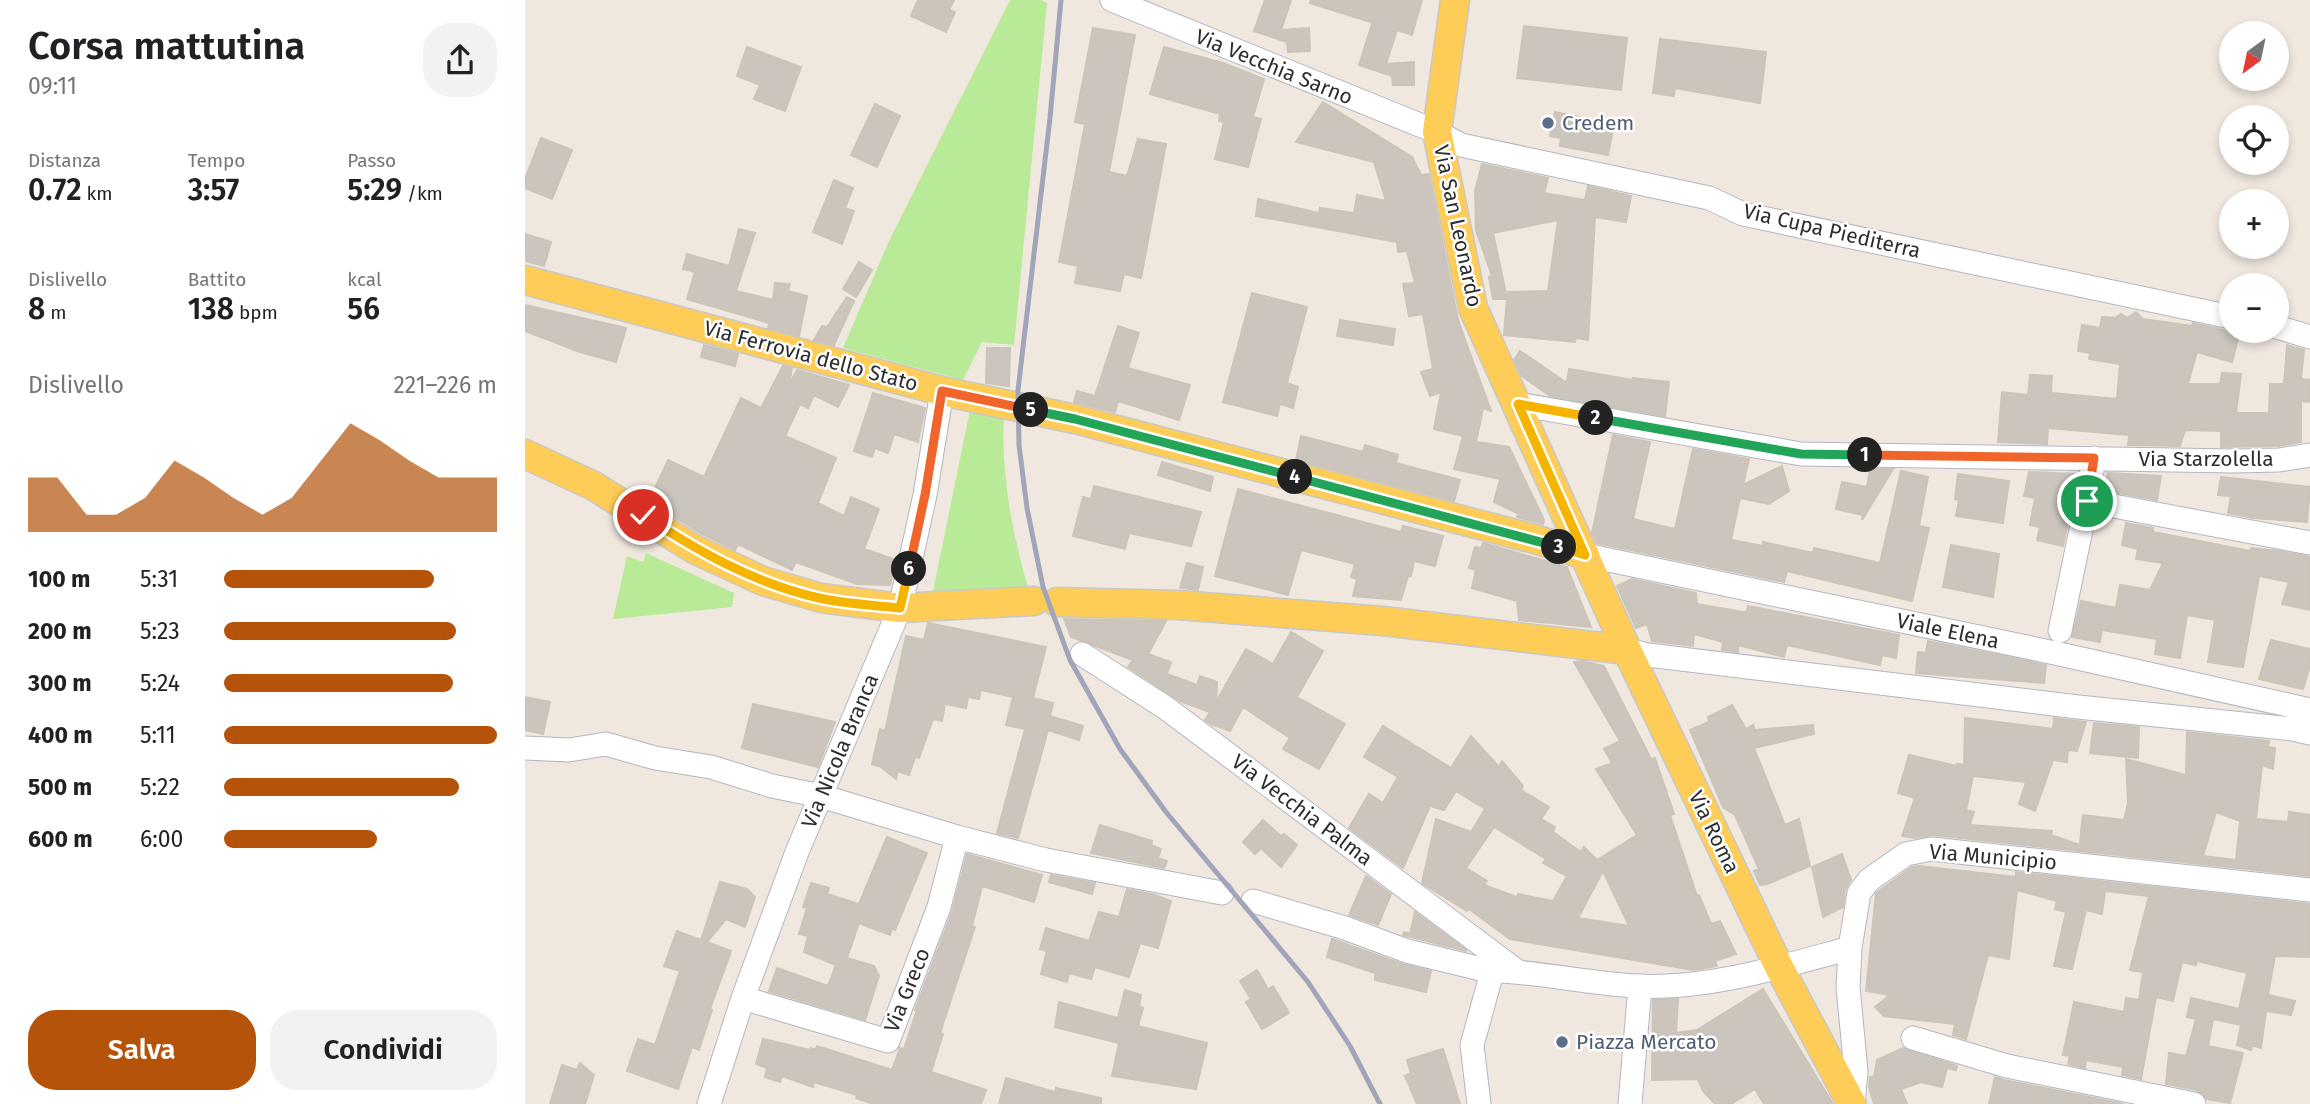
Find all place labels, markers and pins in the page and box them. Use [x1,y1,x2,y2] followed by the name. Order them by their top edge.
[1562,110,1634,136] place label: Credem
[1540,115,1556,131] marker: Credem
[1014,392,1049,428] pin: 5
[1579,400,1613,436] pin: 2
[1847,438,1883,472] pin: 1
[1277,460,1313,494] pin: 4
[2057,471,2117,531] pin
[613,485,673,545] pin
[1541,530,1577,564] pin: 3
[891,552,927,586] pin: 6
[1576,1029,1717,1055] place label: Piazza Mercato
[1554,1034,1570,1050] marker: Piazza Mercato

